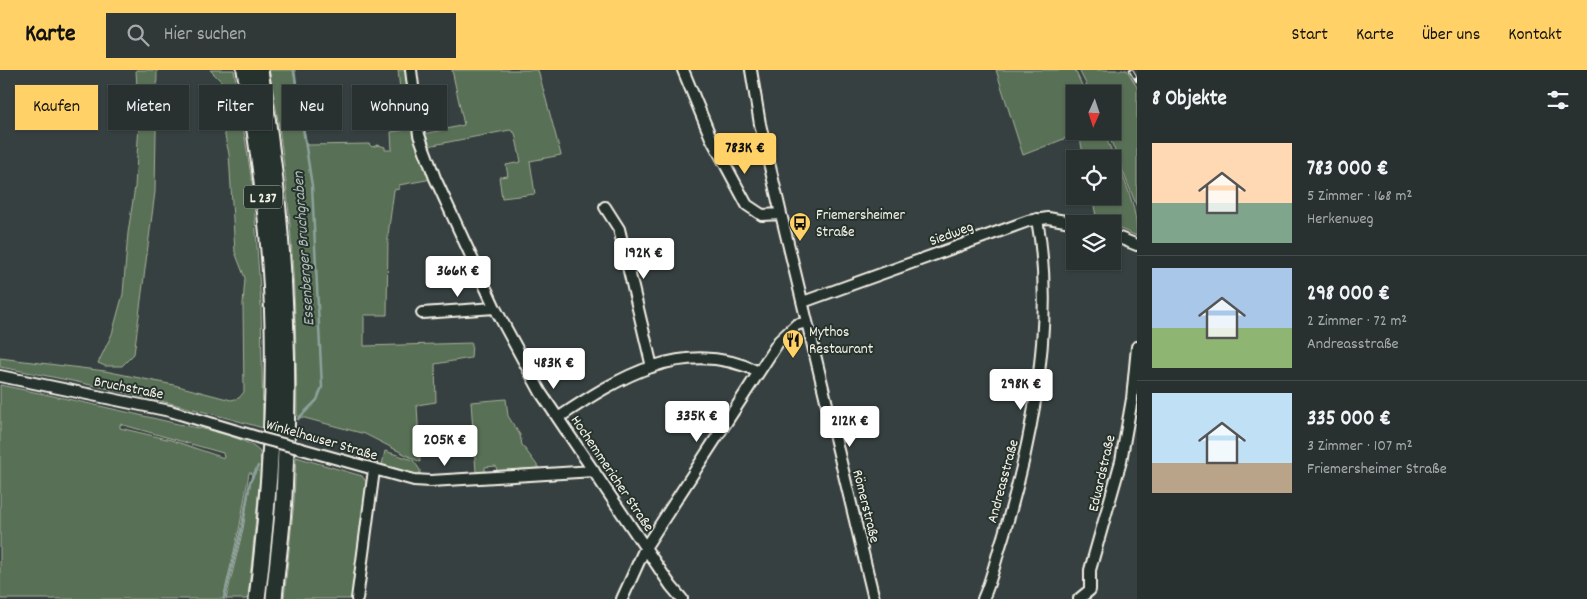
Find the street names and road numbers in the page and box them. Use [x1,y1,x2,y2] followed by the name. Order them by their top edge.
[244,185,282,208] road number: L 237
[926,217,977,253] street label: Siedweg
[92,371,166,407] street label: Bruchstraße
[564,411,659,537] street label: Hochemmericher Straße
[263,414,380,468] street label: Winkelhauser Straße
[1083,433,1123,514] street label: Eduardstraße
[982,437,1026,526] street label: Andreasstraße
[845,468,885,546] street label: Römerstraße

